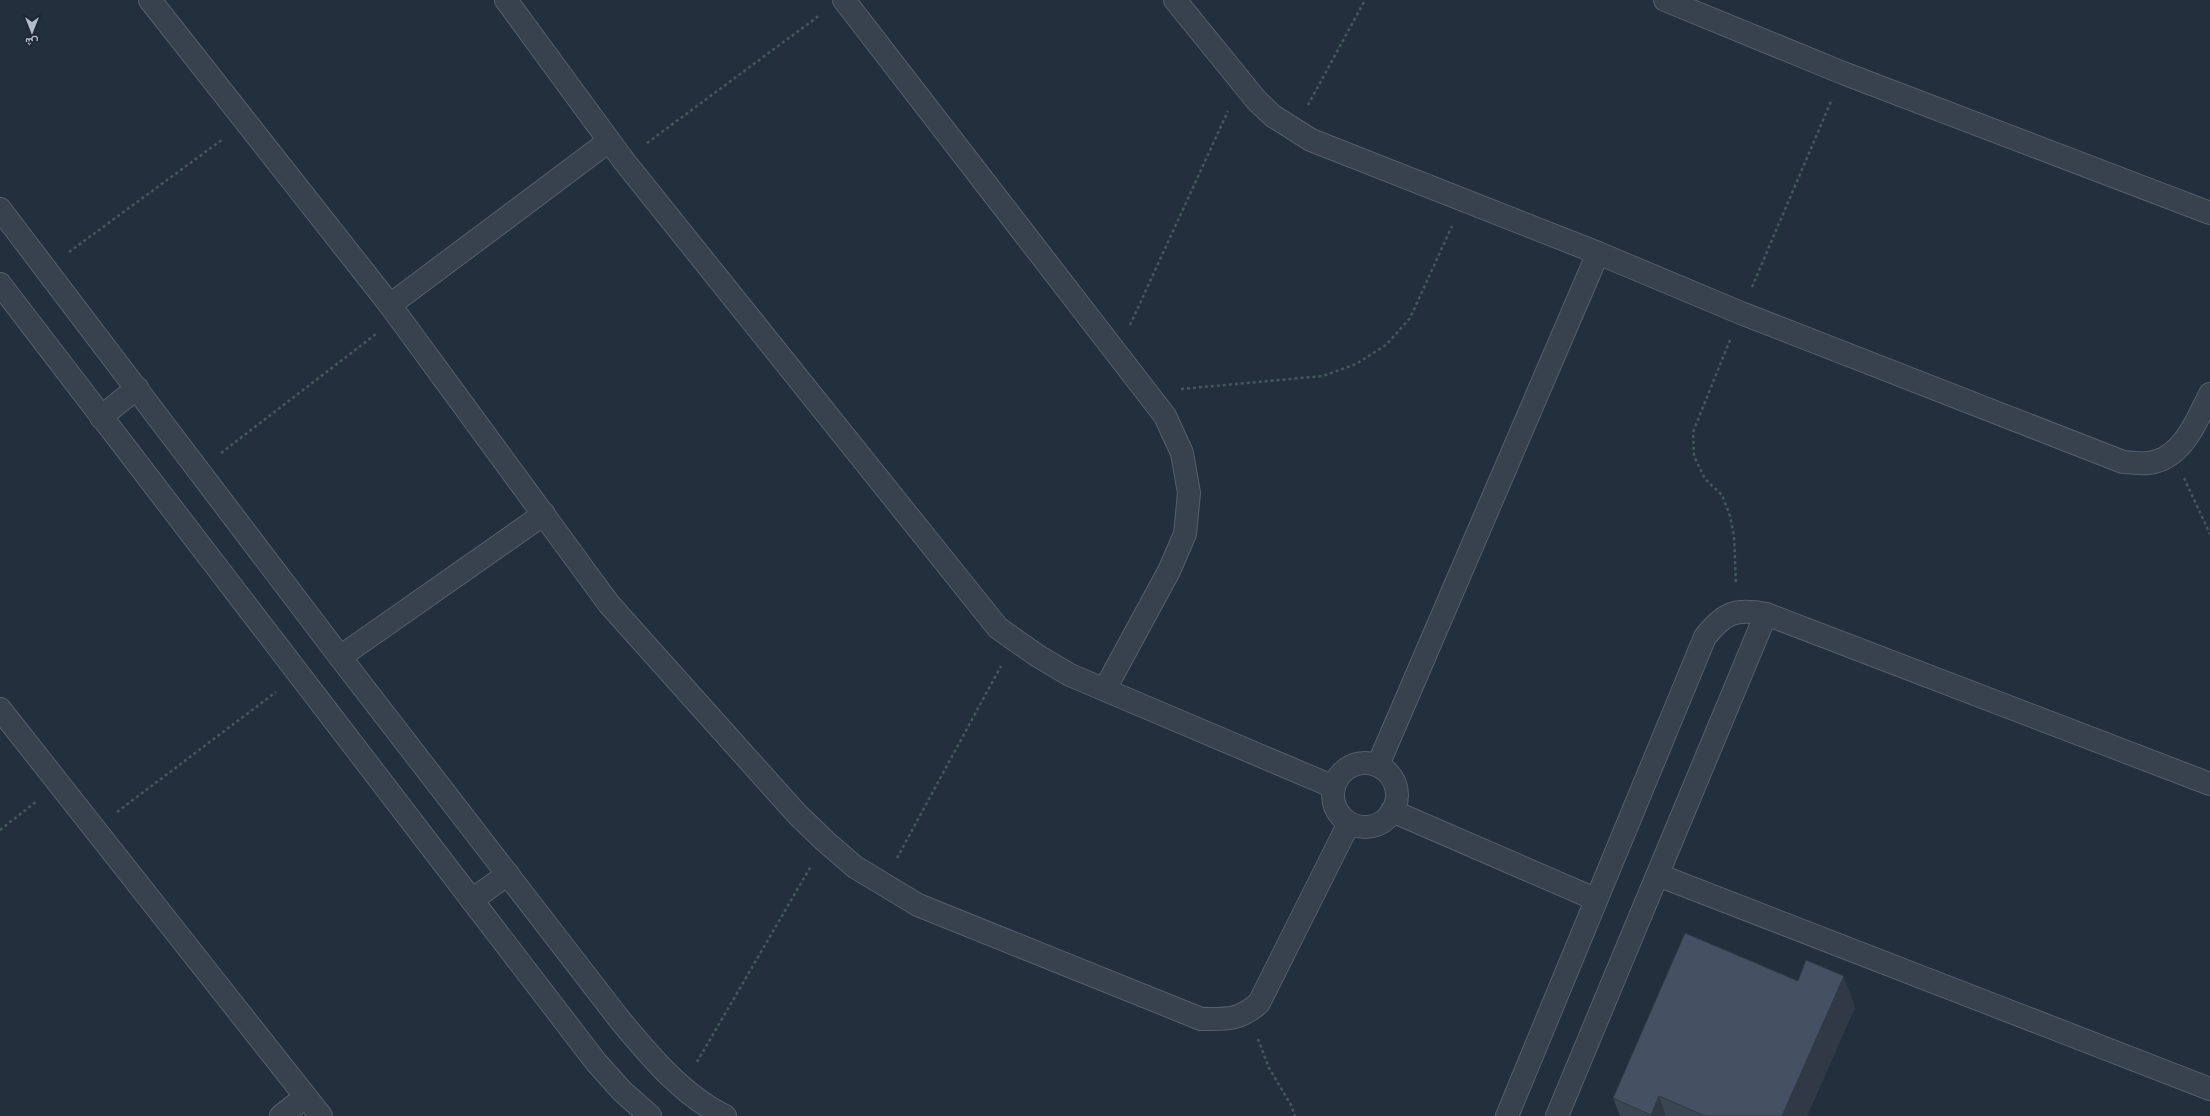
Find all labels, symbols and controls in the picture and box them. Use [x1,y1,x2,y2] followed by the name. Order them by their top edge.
[12,12,52,52] north arrow
[25,34,39,50] text: ش

